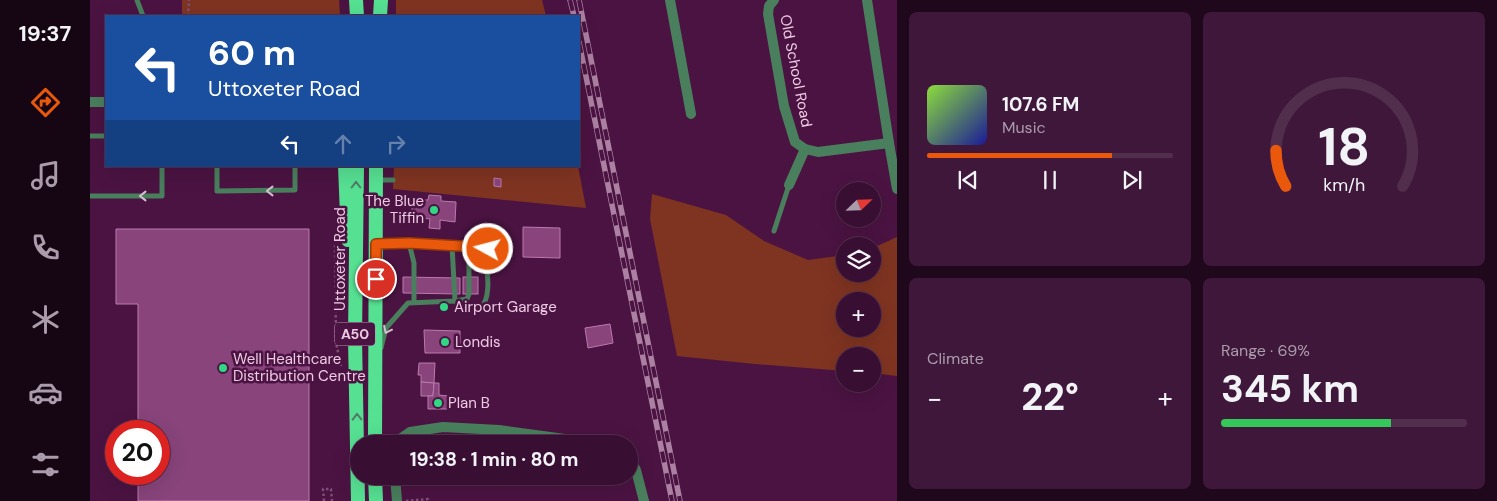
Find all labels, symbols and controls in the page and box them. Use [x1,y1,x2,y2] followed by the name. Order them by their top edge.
[775,13,817,129] street label: Old School Road
[19,19,71,48] text: 19:37
[208,30,296,76] text: 60 m
[125,35,190,100] icon: left
[208,74,361,103] text: Uttoxeter Road
[28,85,63,120] icon: directions
[1002,92,1079,117] text: 107.6 FM
[1318,113,1370,181] text: 18
[1002,117,1046,138] text: Music
[276,130,304,158] icon: left
[329,130,357,158] icon: ahead
[382,130,410,158] icon: right
[28,158,63,193] icon: music
[954,166,982,194] icon: previous
[1036,166,1064,194] icon: pause
[1118,166,1146,194] icon: next
[1323,173,1365,197] text: km/h
[351,181,361,188] one-way arrow
[836,182,881,228] north arrow
[836,182,881,392] map controls
[266,186,274,196] one-way arrow
[139,191,147,201] one-way arrow
[365,191,424,228] place label: The Blue Tiffin
[428,204,440,216] marker: The Blue Tiffin
[330,207,350,311] street label: Uttoxeter Road
[461,222,513,274] position arrow
[28,230,63,265] icon: phone
[836,237,881,282] button: layers
[355,258,397,300] pin
[362,265,390,293] icon: arrive
[836,292,881,337] button: +
[454,297,557,317] place label: Airport Garage
[438,301,450,313] marker: Airport Garage
[28,302,63,337] icon: climate
[335,322,375,346] road number: A50
[383,324,393,333] one-way arrow
[455,332,501,352] place label: Londis
[439,336,451,348] marker: Londis
[1221,340,1310,361] text: Range · 69%
[836,347,881,392] button: −
[927,348,984,369] text: Climate
[233,349,366,386] place label: Well Healthcare Distribution Centre
[217,362,229,374] marker: Well Healthcare Distribution Centre
[1221,364,1359,414] text: 345 km
[1021,372,1079,422] text: 22°
[28,375,63,410] icon: car
[927,380,942,417] text: −
[1158,380,1173,417] text: +
[448,393,490,413] place label: Plan B
[432,397,444,409] marker: Plan B
[352,413,362,421] one-way arrow
[105,420,170,485] speed limit sign: 20
[28,447,63,482] icon: filters
[410,447,578,472] text: 19:38 · 1 min · 80 m

